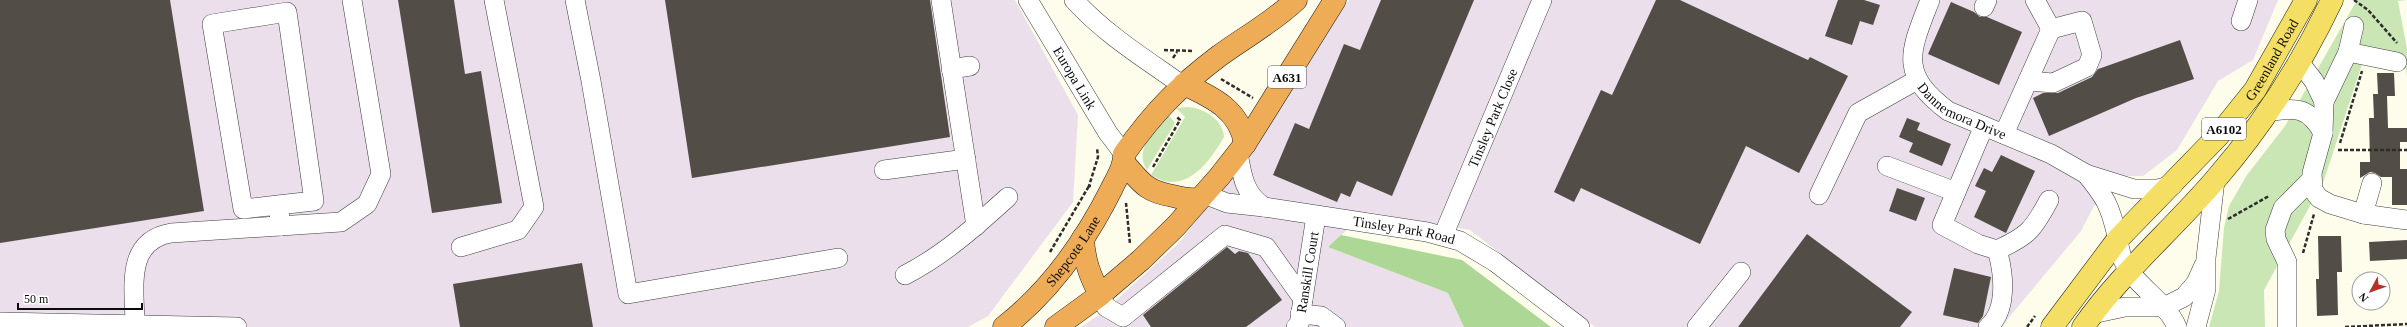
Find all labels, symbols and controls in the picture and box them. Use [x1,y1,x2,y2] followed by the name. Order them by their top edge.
[2242,17,2301,104] street label: Greenland Road
[1050,44,1099,112] street label: Europa Link
[1268,66,1306,88] road number: A631
[1466,66,1520,170] street label: Tinsley Park Close
[1914,80,2008,142] street label: Dannemora Drive
[2202,118,2246,140] road number: A6102
[1043,213,1103,290] street label: Shepcote Lane
[1352,214,1457,247] street label: Tinsley Park Road
[1294,231,1321,314] street label: Ranskill Court
[2351,271,2391,311] north arrow
[18,285,142,311] scale bar
[2356,291,2371,304] text: N
[24,292,49,306] text: 50 m

